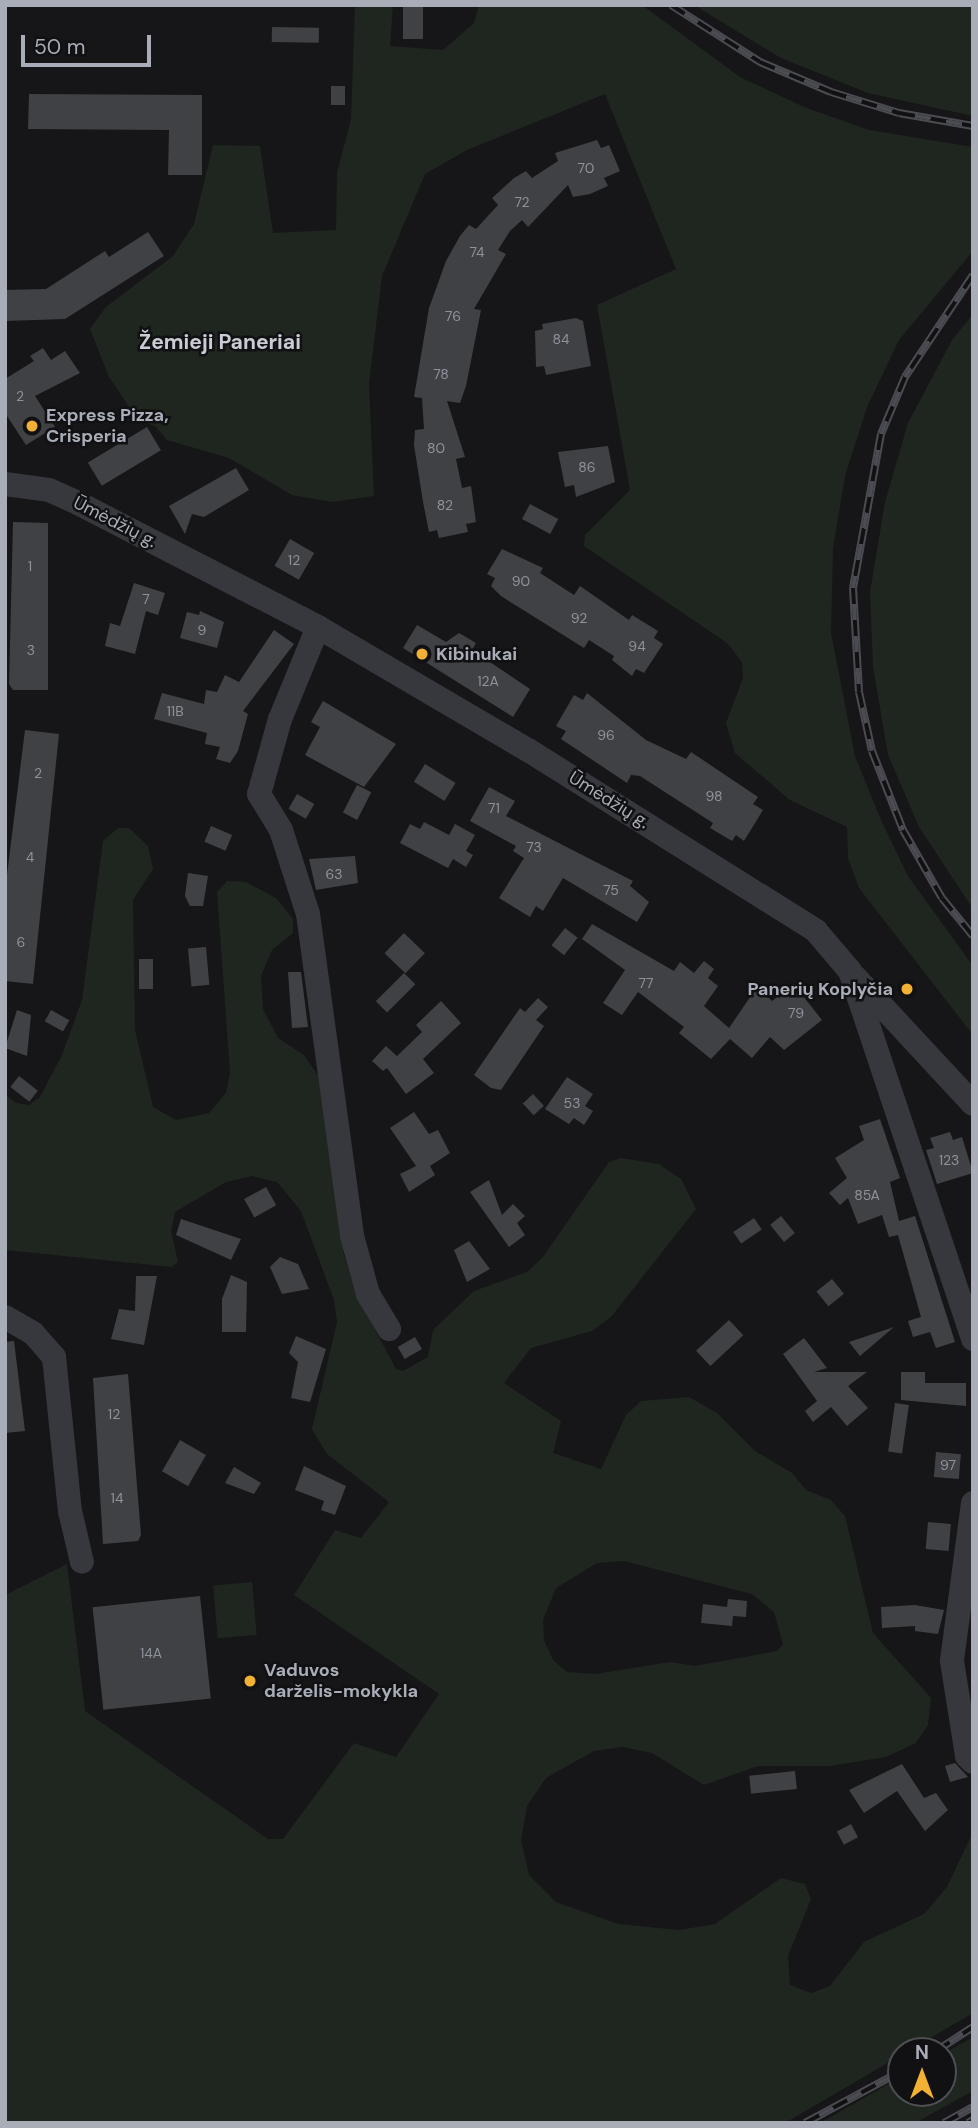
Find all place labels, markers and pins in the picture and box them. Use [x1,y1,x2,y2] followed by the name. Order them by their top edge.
[46,405,169,448] place label: Express Pizza, Crisperia
[24,418,40,434] marker: Express Pizza, Crisperia
[436,643,517,665] place label: Kibinukai
[414,646,430,662] marker: Kibinukai
[747,978,893,1000] place label: Panerių Koplyčia
[899,981,915,997] marker: Panerių Koplyčia
[264,1660,418,1702] place label: Vaduvos darželis-mokykla
[242,1673,258,1689] marker: Vaduvos darželis-mokykla

